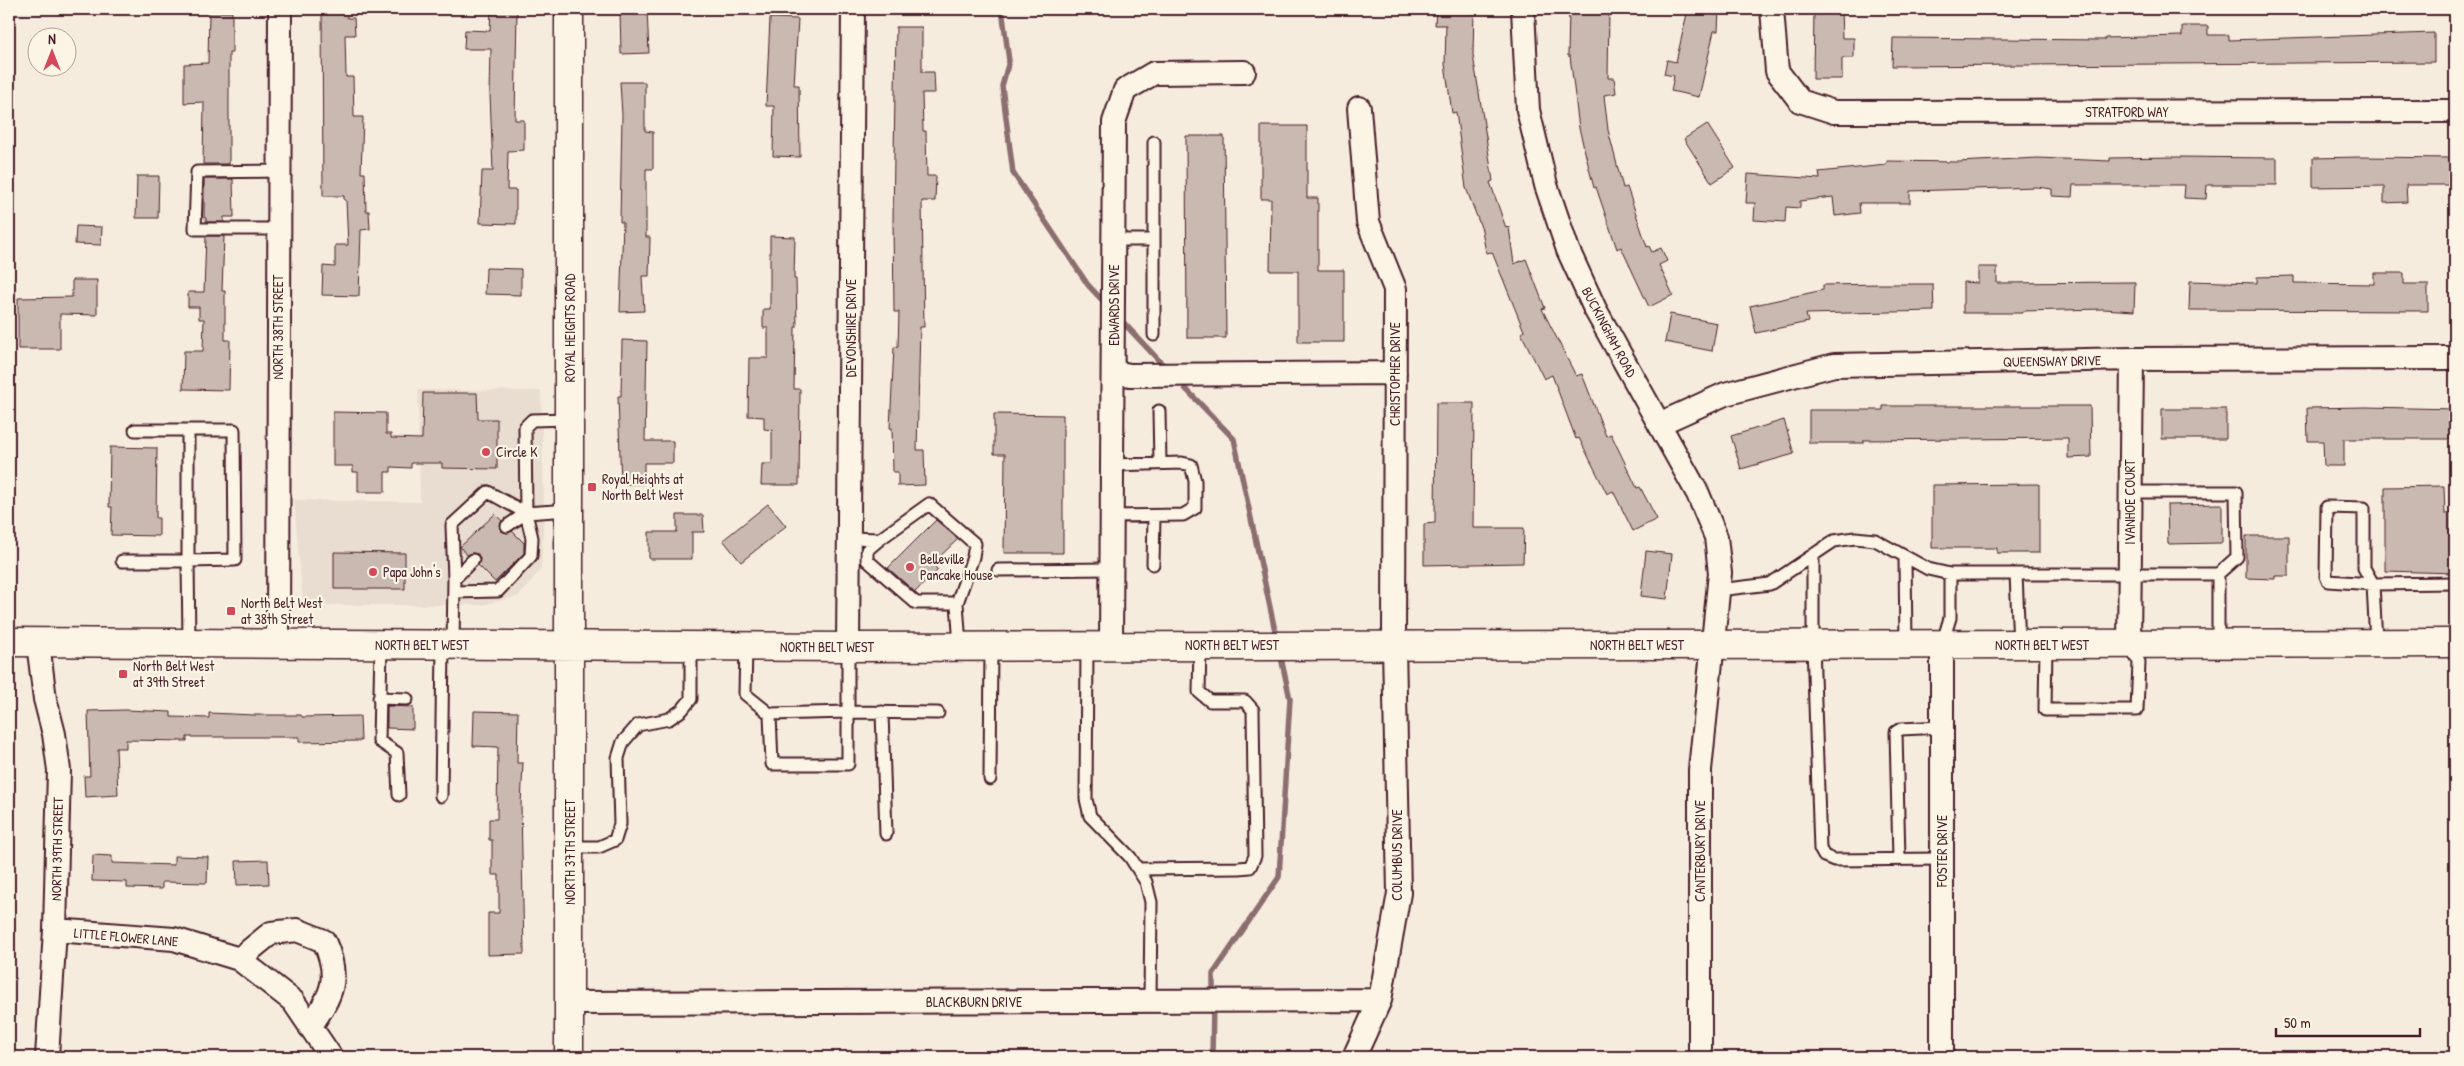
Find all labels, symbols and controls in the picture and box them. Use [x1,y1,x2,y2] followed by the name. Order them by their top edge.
[28,28,78,78] north arrow
[48,29,56,48] text: N
[2085,102,2170,121] street label: STRATFORD WAY
[1104,264,1123,346] street label: EDWARDS DRIVE
[560,273,579,382] street label: ROYAL HEIGHTS ROAD
[268,274,287,379] street label: NORTH 38TH STREET
[841,279,860,377] street label: DEVONSHIRE DRIVE
[1578,283,1641,381] street label: BUCKINGHAM ROAD
[1385,322,1404,426] street label: CHRISTOPHER DRIVE
[2003,350,2101,371] street label: QUEENSWAY DRIVE
[496,442,538,461] place label: Circle K
[480,446,492,458] marker: Circle K
[2120,459,2139,545] street label: IVANHOE COURT
[602,469,684,504] place label: Royal Heights at North Belt West
[586,481,598,493] marker: Royal Heights at North Belt West
[920,549,993,584] place label: Belleville Pancake House
[904,561,916,573] marker: Belleville Pancake House
[383,562,441,582] place label: Papa John's
[367,566,379,578] marker: Papa John's
[241,593,322,628] place label: North Belt West at 38th Street
[225,605,237,617] marker: North Belt West at 38th Street
[375,635,469,654] street label: NORTH BELT WEST
[1185,635,1279,654] street label: NORTH BELT WEST
[1590,635,1684,654] street label: NORTH BELT WEST
[1995,635,2089,654] street label: NORTH BELT WEST
[780,637,874,656] street label: NORTH BELT WEST
[133,656,214,691] place label: North Belt West at 39th Street
[117,668,129,680] marker: North Belt West at 39th Street
[46,796,67,901] street label: NORTH 39TH STREET
[560,799,579,905] street label: NORTH 37TH STREET
[1690,800,1709,902] street label: CANTERBURY DRIVE
[1387,809,1406,901] street label: COLUMBUS DRIVE
[1932,815,1951,888] street label: FOSTER DRIVE
[73,922,179,951] street label: LITTLE FLOWER LANE
[926,992,1022,1011] street label: BLACKBURN DRIVE
[2276,1006,2420,1038] scale bar
[2284,1012,2311,1033] text: 50 m

